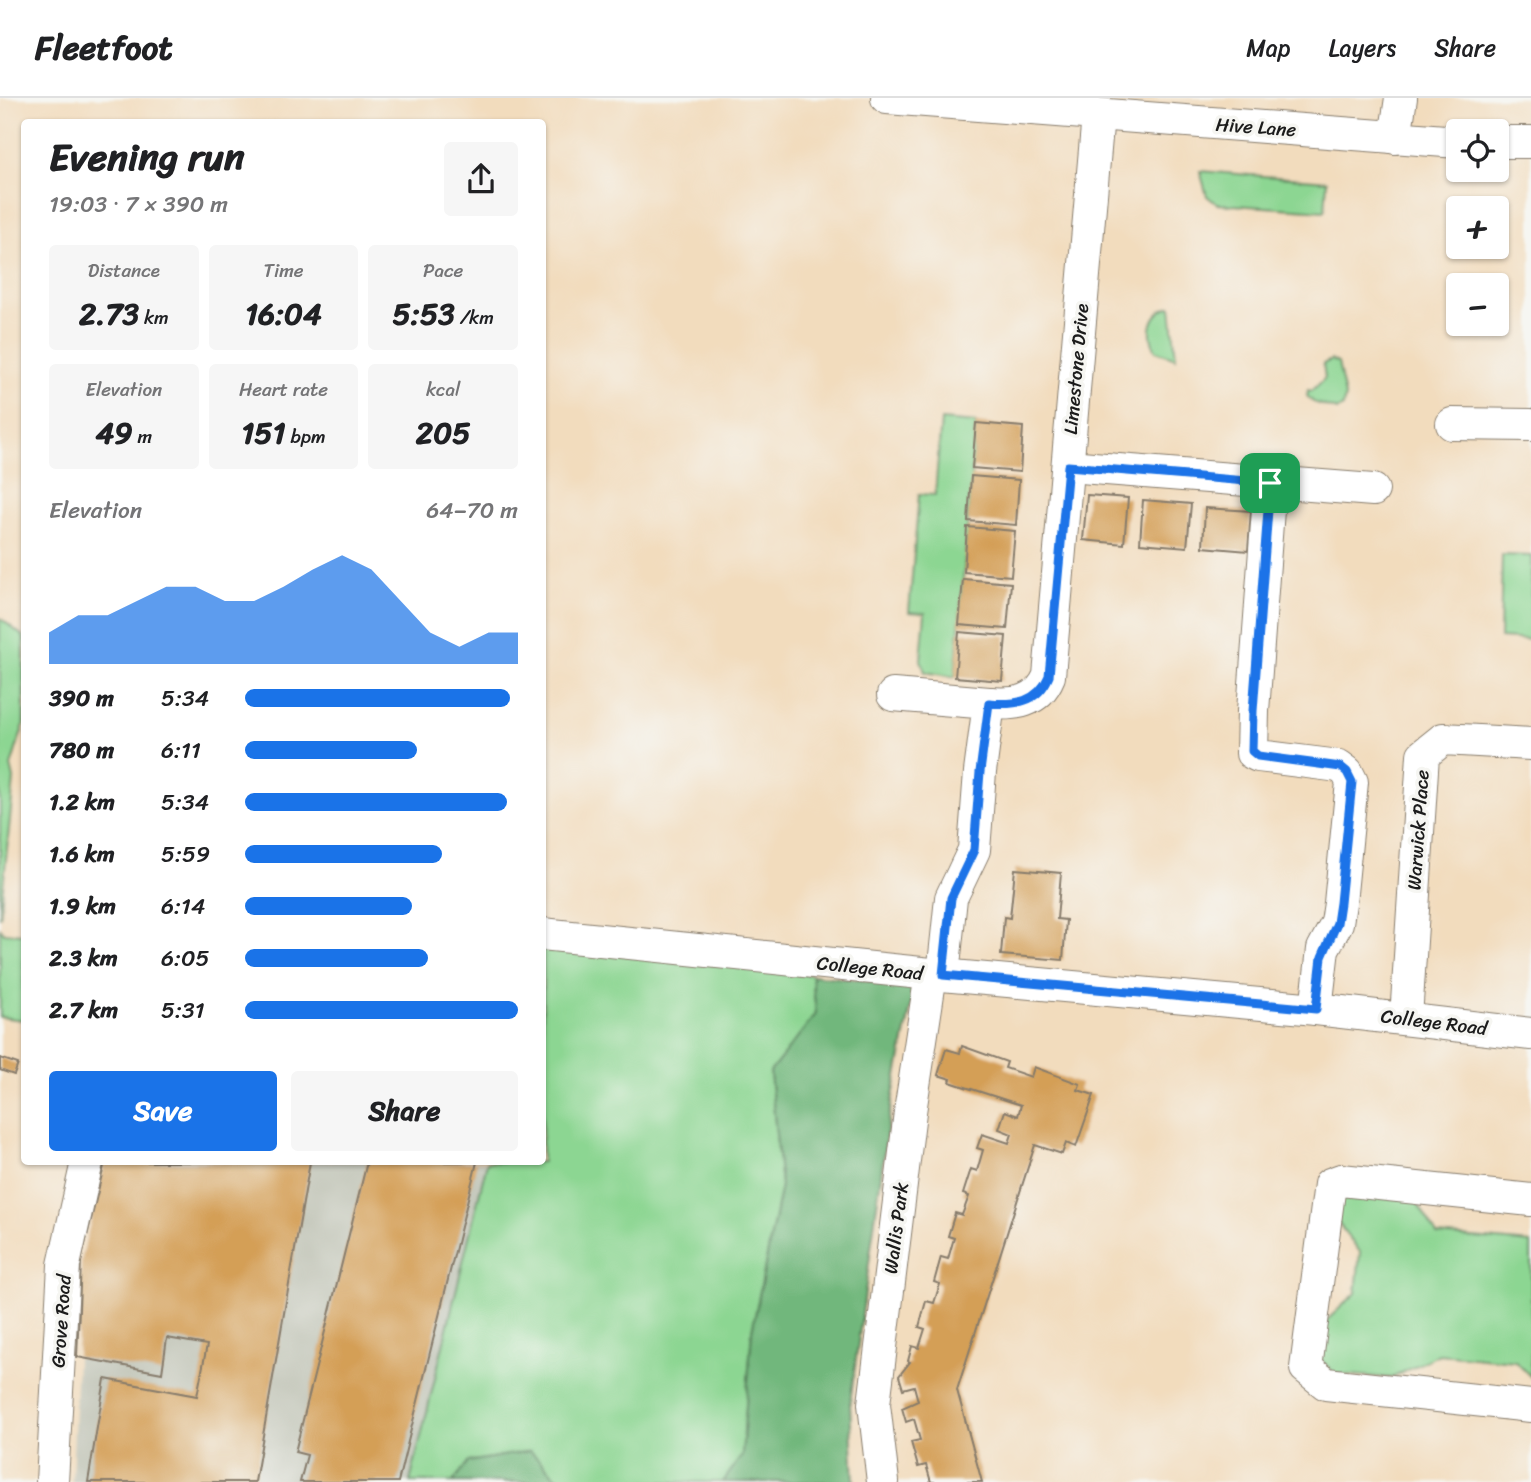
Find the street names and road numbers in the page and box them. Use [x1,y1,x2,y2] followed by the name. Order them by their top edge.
[1215,108,1298,146] street label: Hive Lane
[1054,302,1098,436] street label: Limestone Drive
[1397,768,1439,891] street label: Warwick Place
[815,946,927,990] street label: College Road
[1379,999,1491,1045] street label: College Road
[874,1180,918,1276] street label: Wallis Park
[41,1271,81,1369] street label: Grove Road

